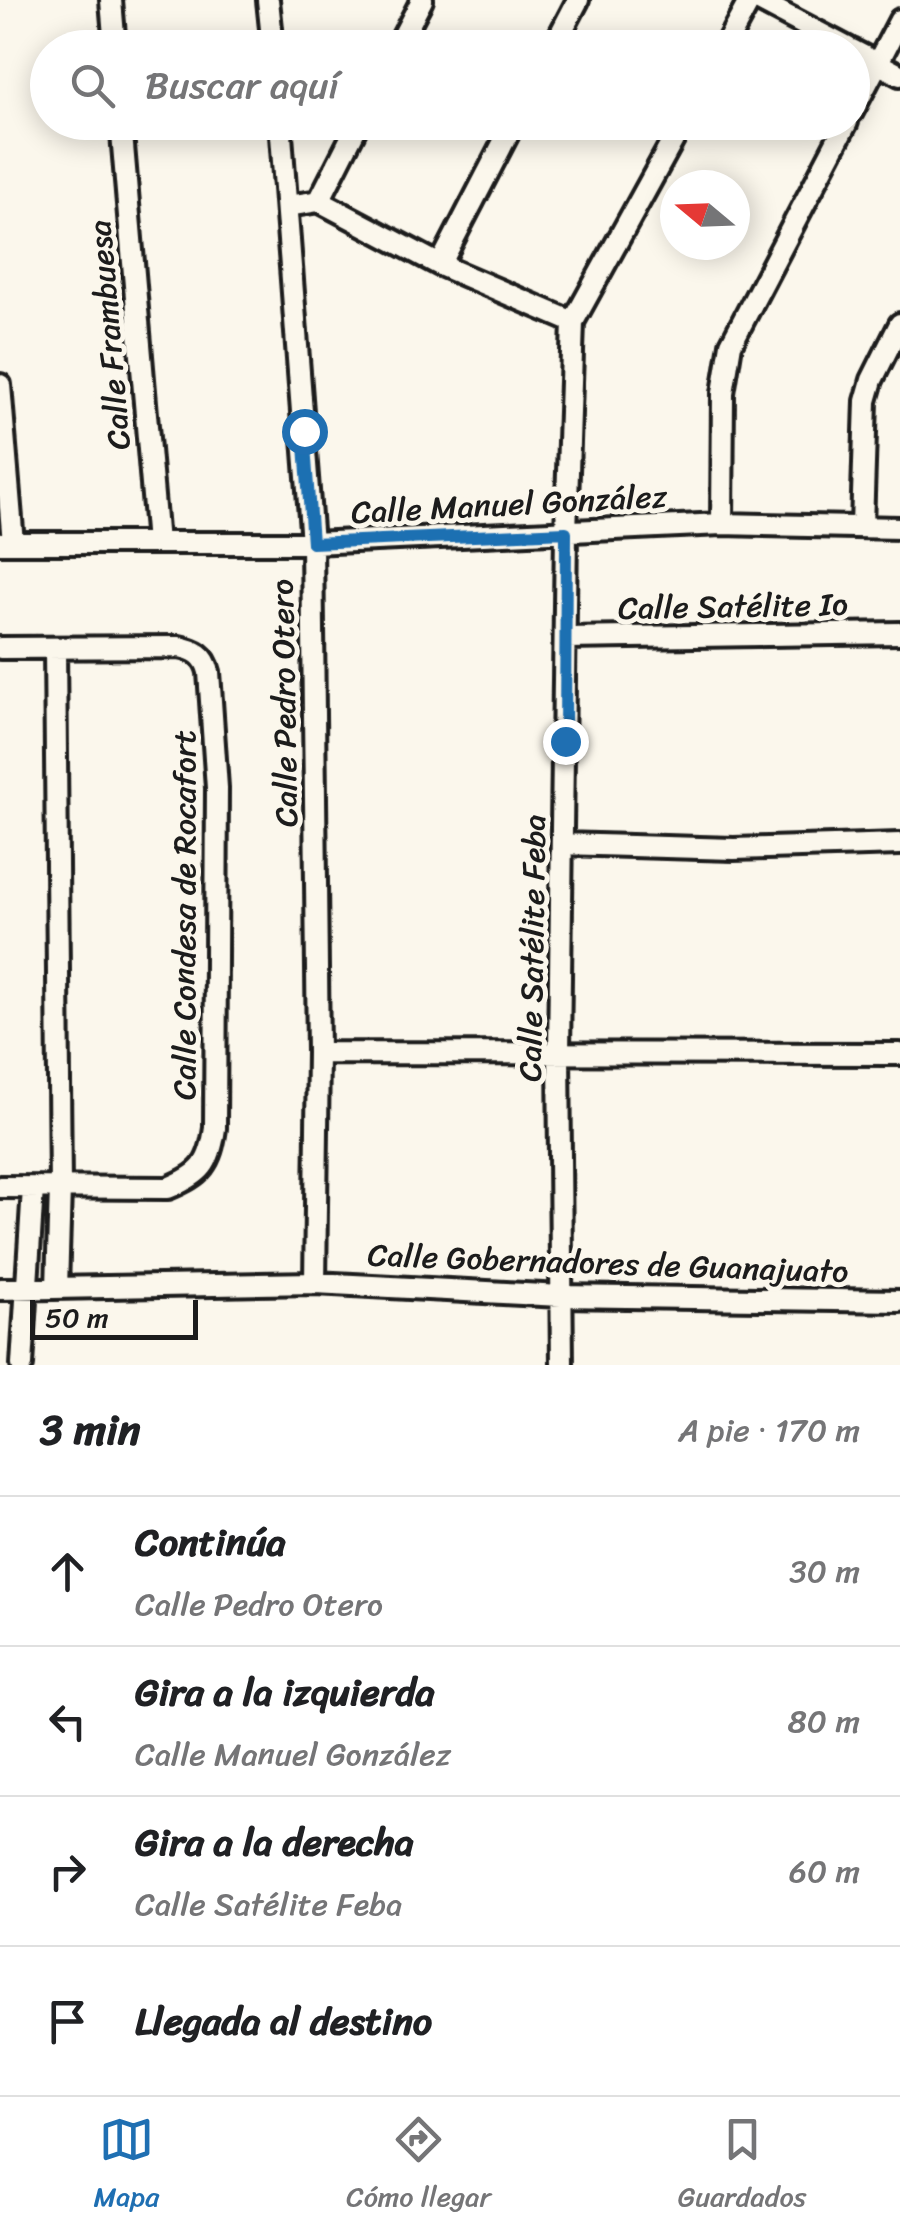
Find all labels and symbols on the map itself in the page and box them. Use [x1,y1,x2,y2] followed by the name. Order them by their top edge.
[660,170,750,260] north arrow
[71,218,148,452] street label: Calle Frambuesa
[282,409,328,455] route start
[350,468,669,541] street label: Calle Manuel González
[618,576,849,637] street label: Calle Satélite Io
[254,578,315,827] street label: Calle Pedro Otero
[543,719,589,765] route end
[156,730,213,1100] street label: Calle Condesa de Rocafort
[502,814,563,1082] street label: Calle Satélite Feba
[367,1227,849,1300] street label: Calle Gobernadores de Guanajuato
[30,1295,198,1340] scale bar

